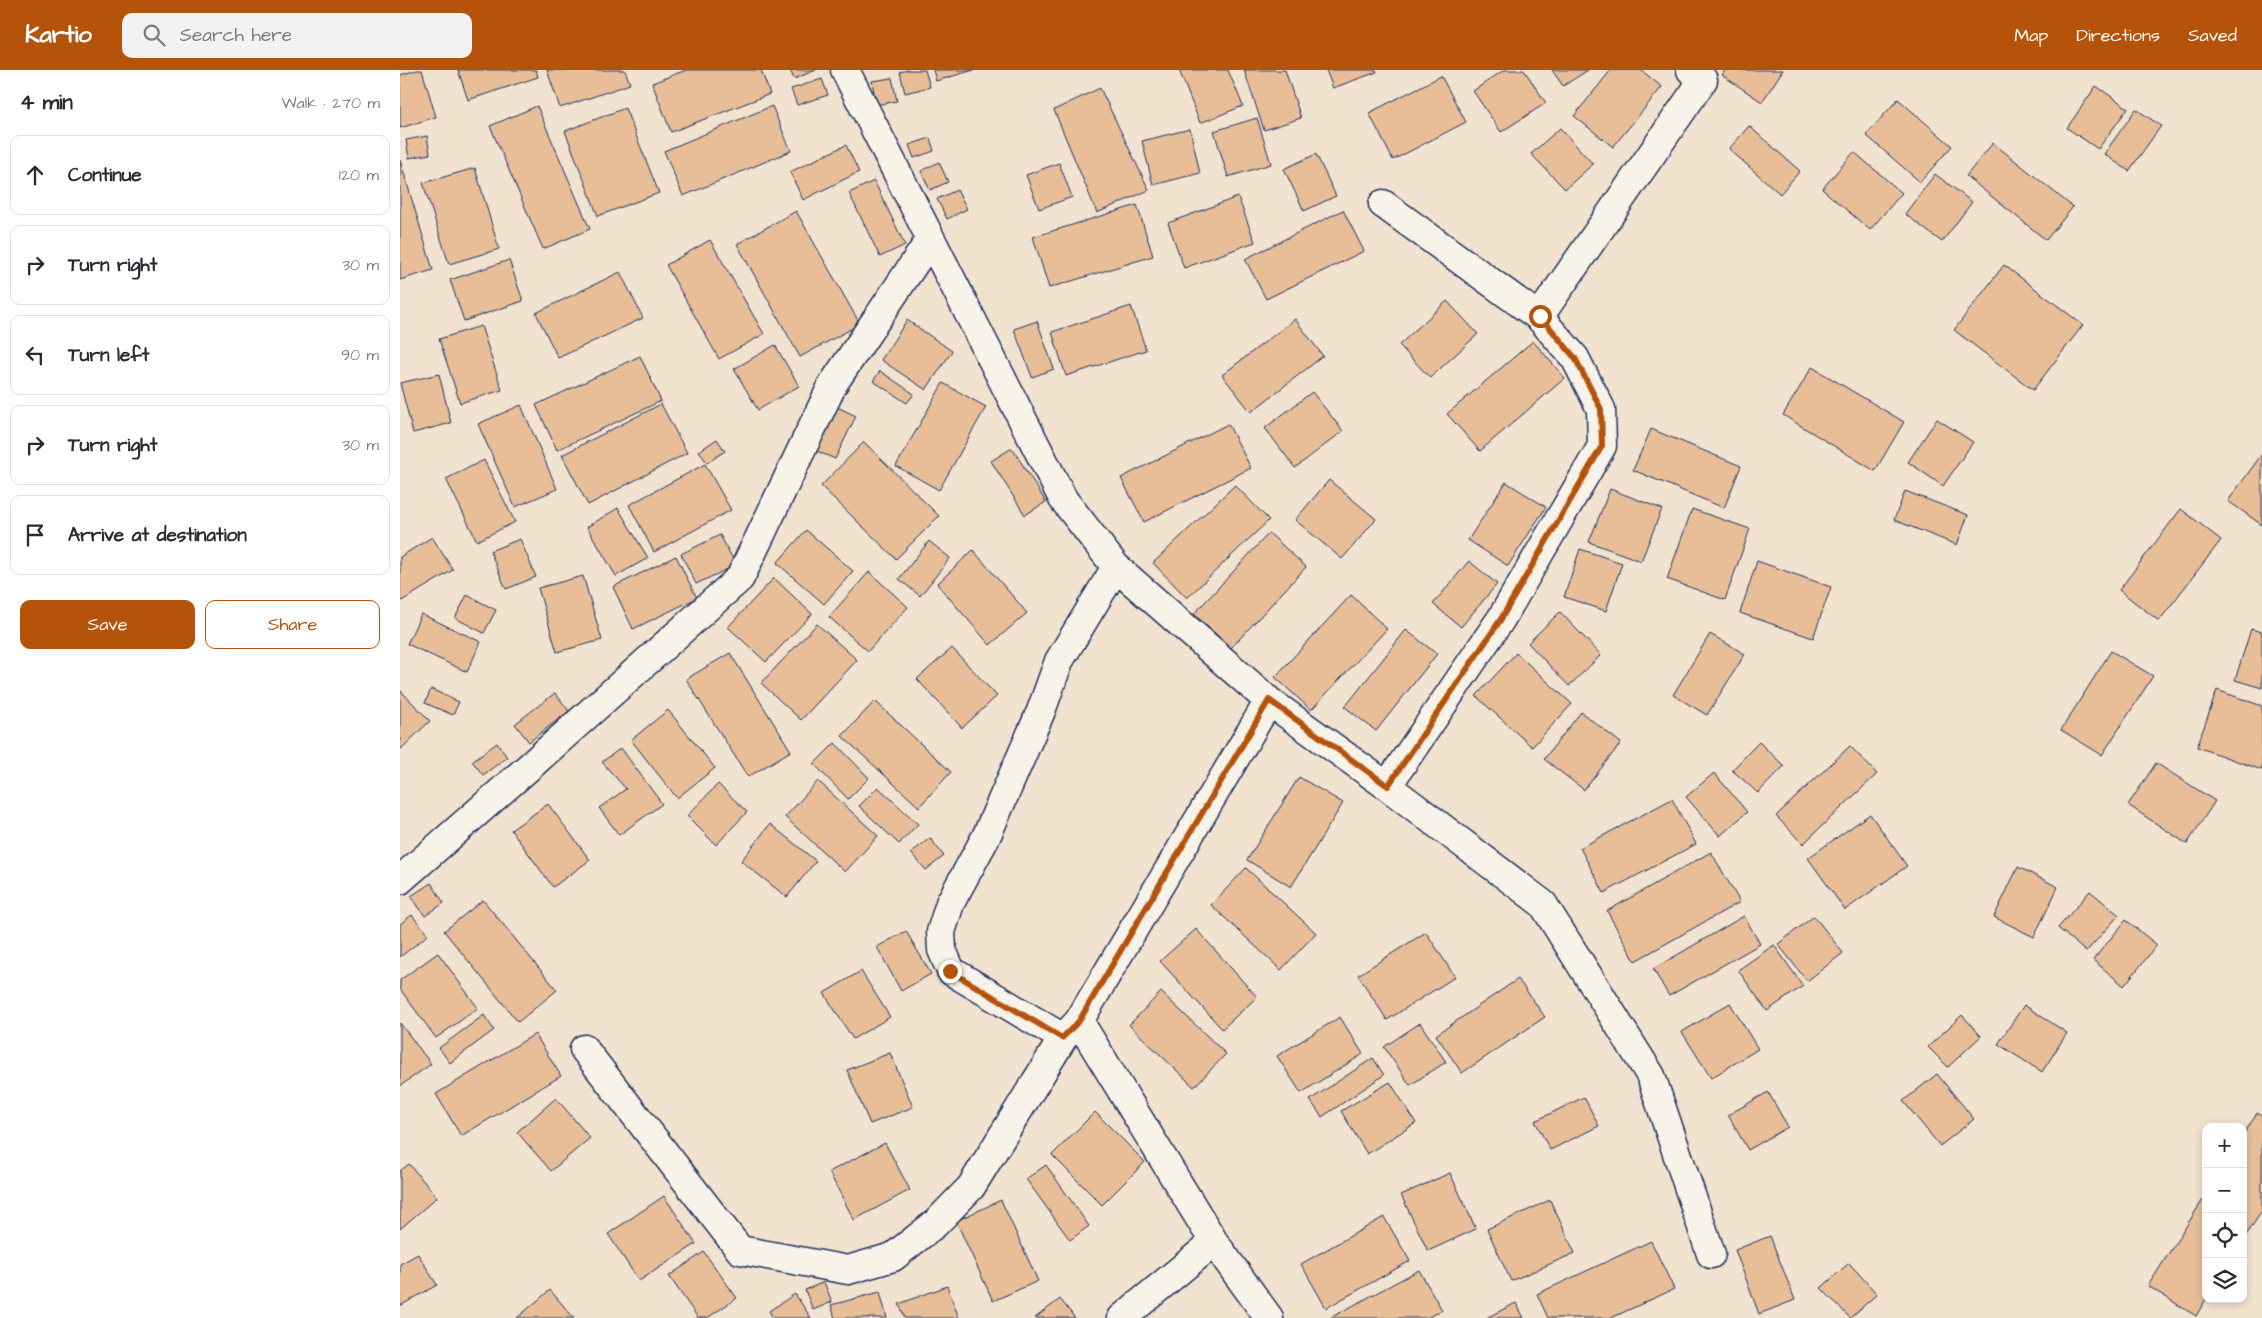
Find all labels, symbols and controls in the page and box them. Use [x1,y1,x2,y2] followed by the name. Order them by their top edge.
[122,13,472,58] search box
[25,18,92,52] text: Kartio
[140,21,168,49] icon: search
[180,22,292,49] text: Search here
[2014,23,2048,48] text: Map
[2076,23,2160,48] text: Directions
[2188,23,2237,48] text: Saved
[20,88,73,117] text: 4 min
[281,92,380,114] text: Walk · 270 m
[21,161,49,189] icon: ahead
[68,162,142,189] text: Continue
[339,164,379,186] text: 120 m
[21,251,49,279] icon: right
[68,252,157,279] text: Turn right
[342,254,379,276] text: 30 m
[1529,305,1552,328] route start
[21,341,49,369] icon: left
[68,342,149,369] text: Turn left
[341,344,379,366] text: 90 m
[21,431,49,459] icon: right
[68,432,157,459] text: Turn right
[342,434,379,456] text: 30 m
[21,521,49,549] icon: arrive
[68,522,247,549] text: Arrive at destination
[20,600,195,649] button: Save
[205,600,380,649] button: Share
[939,960,962,983] route end
[2202,1123,2247,1303] map controls
[2202,1123,2247,1168] button: +
[2202,1168,2247,1213] button: −
[2202,1213,2247,1258] button: locate
[2202,1258,2247,1303] button: layers

